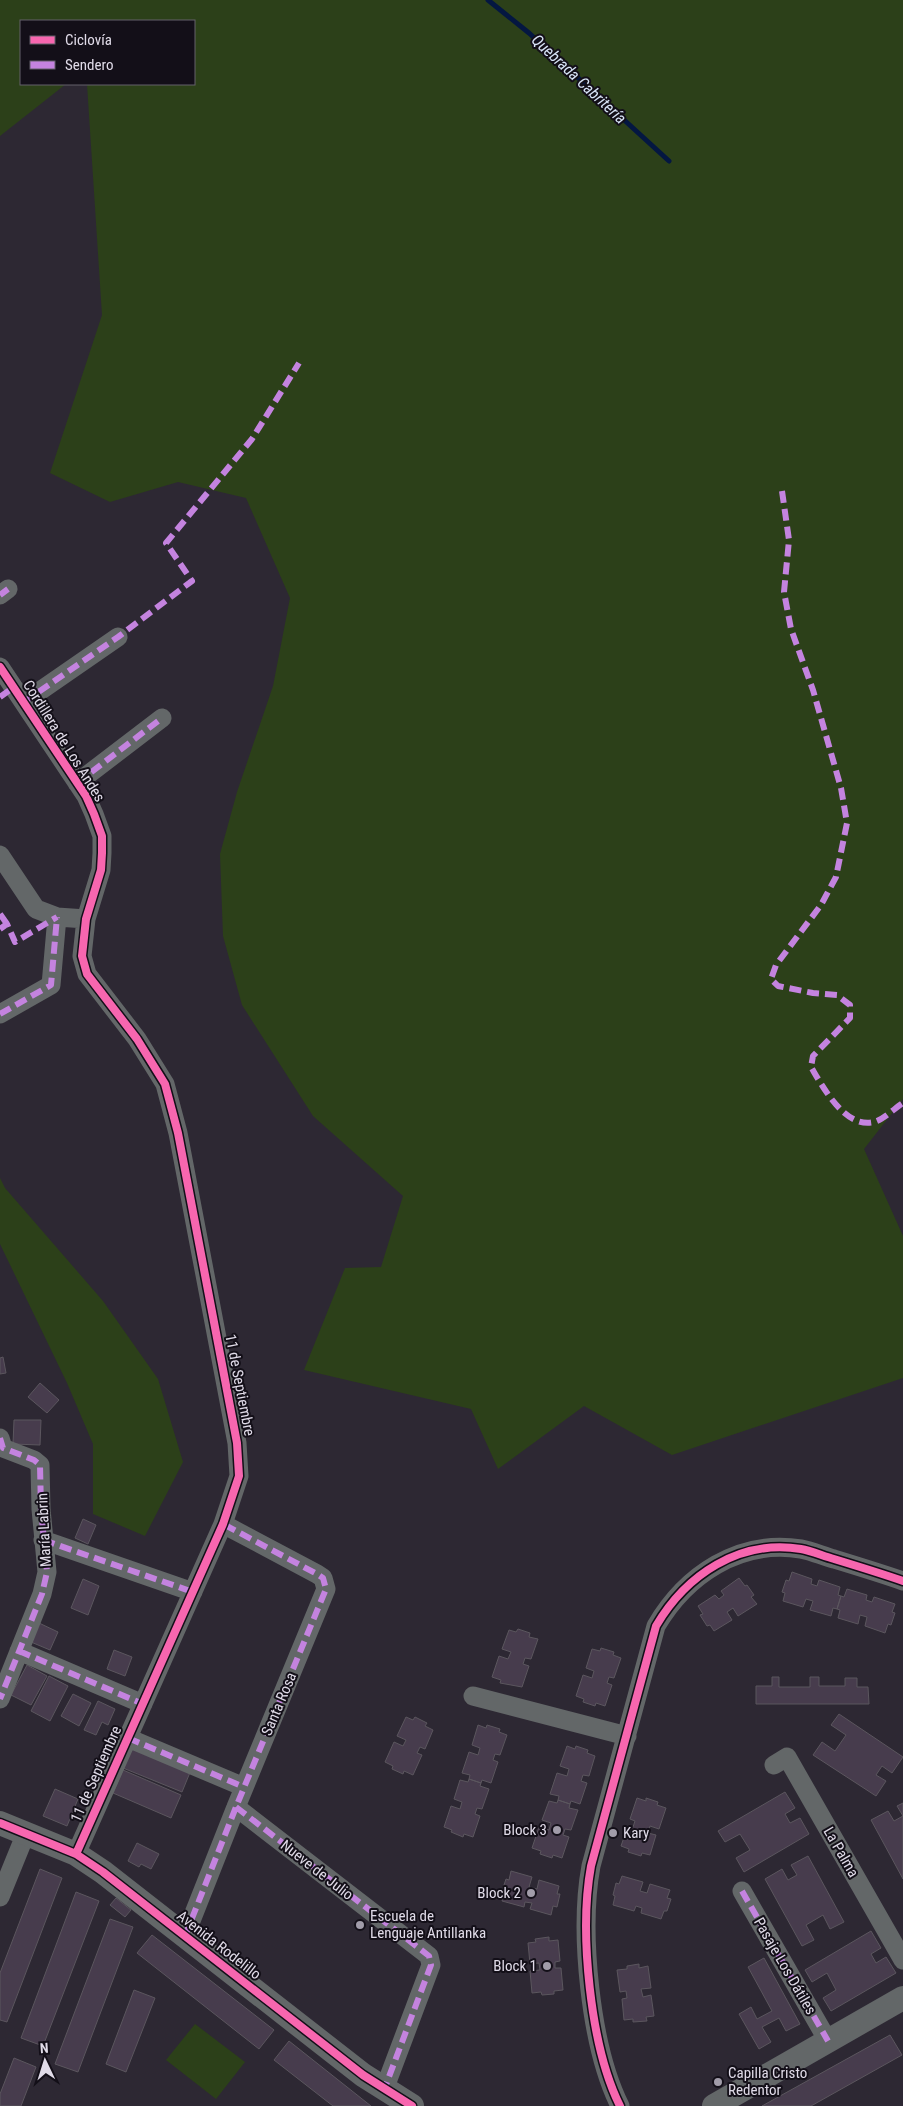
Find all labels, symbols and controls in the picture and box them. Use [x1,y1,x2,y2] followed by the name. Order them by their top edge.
[20,20,195,85] legend
[528,30,630,128] water label: Quebrada Cabritería
[65,31,112,49] text: Ciclovía
[65,56,114,74] text: Sendero
[19,677,109,805] street label: Cordillera de Los Andes
[221,1333,259,1437] street label: 11 de Septiembre
[33,1492,55,1568] street label: María Labrin
[258,1670,300,1738] street label: Santa Rosa
[67,1723,125,1825] street label: 11 de Septiembre
[503,1821,547,1839] place label: Block 3
[551,1824,563,1836] marker: Block 3
[623,1824,649,1842] place label: Kary
[819,1824,863,1880] street label: La Palma
[607,1827,619,1839] marker: Kary
[277,1836,357,1904] street label: Nueve de Julio
[477,1884,521,1902] place label: Block 2
[525,1887,537,1899] marker: Block 2
[173,1907,265,1983] street label: Avenida Rodelillo
[370,1907,486,1942] place label: Escuela de Lenguaje Antillanka
[750,1914,820,2018] street label: Pasaje Los Dátiles
[354,1919,366,1931] marker: Escuela de Lenguaje Antillanka
[493,1957,537,1975] place label: Block 1
[541,1960,553,1972] marker: Block 1
[20,2036,70,2086] north arrow
[39,2040,49,2056] text: N
[728,2064,807,2099] place label: Capilla Cristo Redentor
[712,2076,724,2088] marker: Capilla Cristo Redentor

